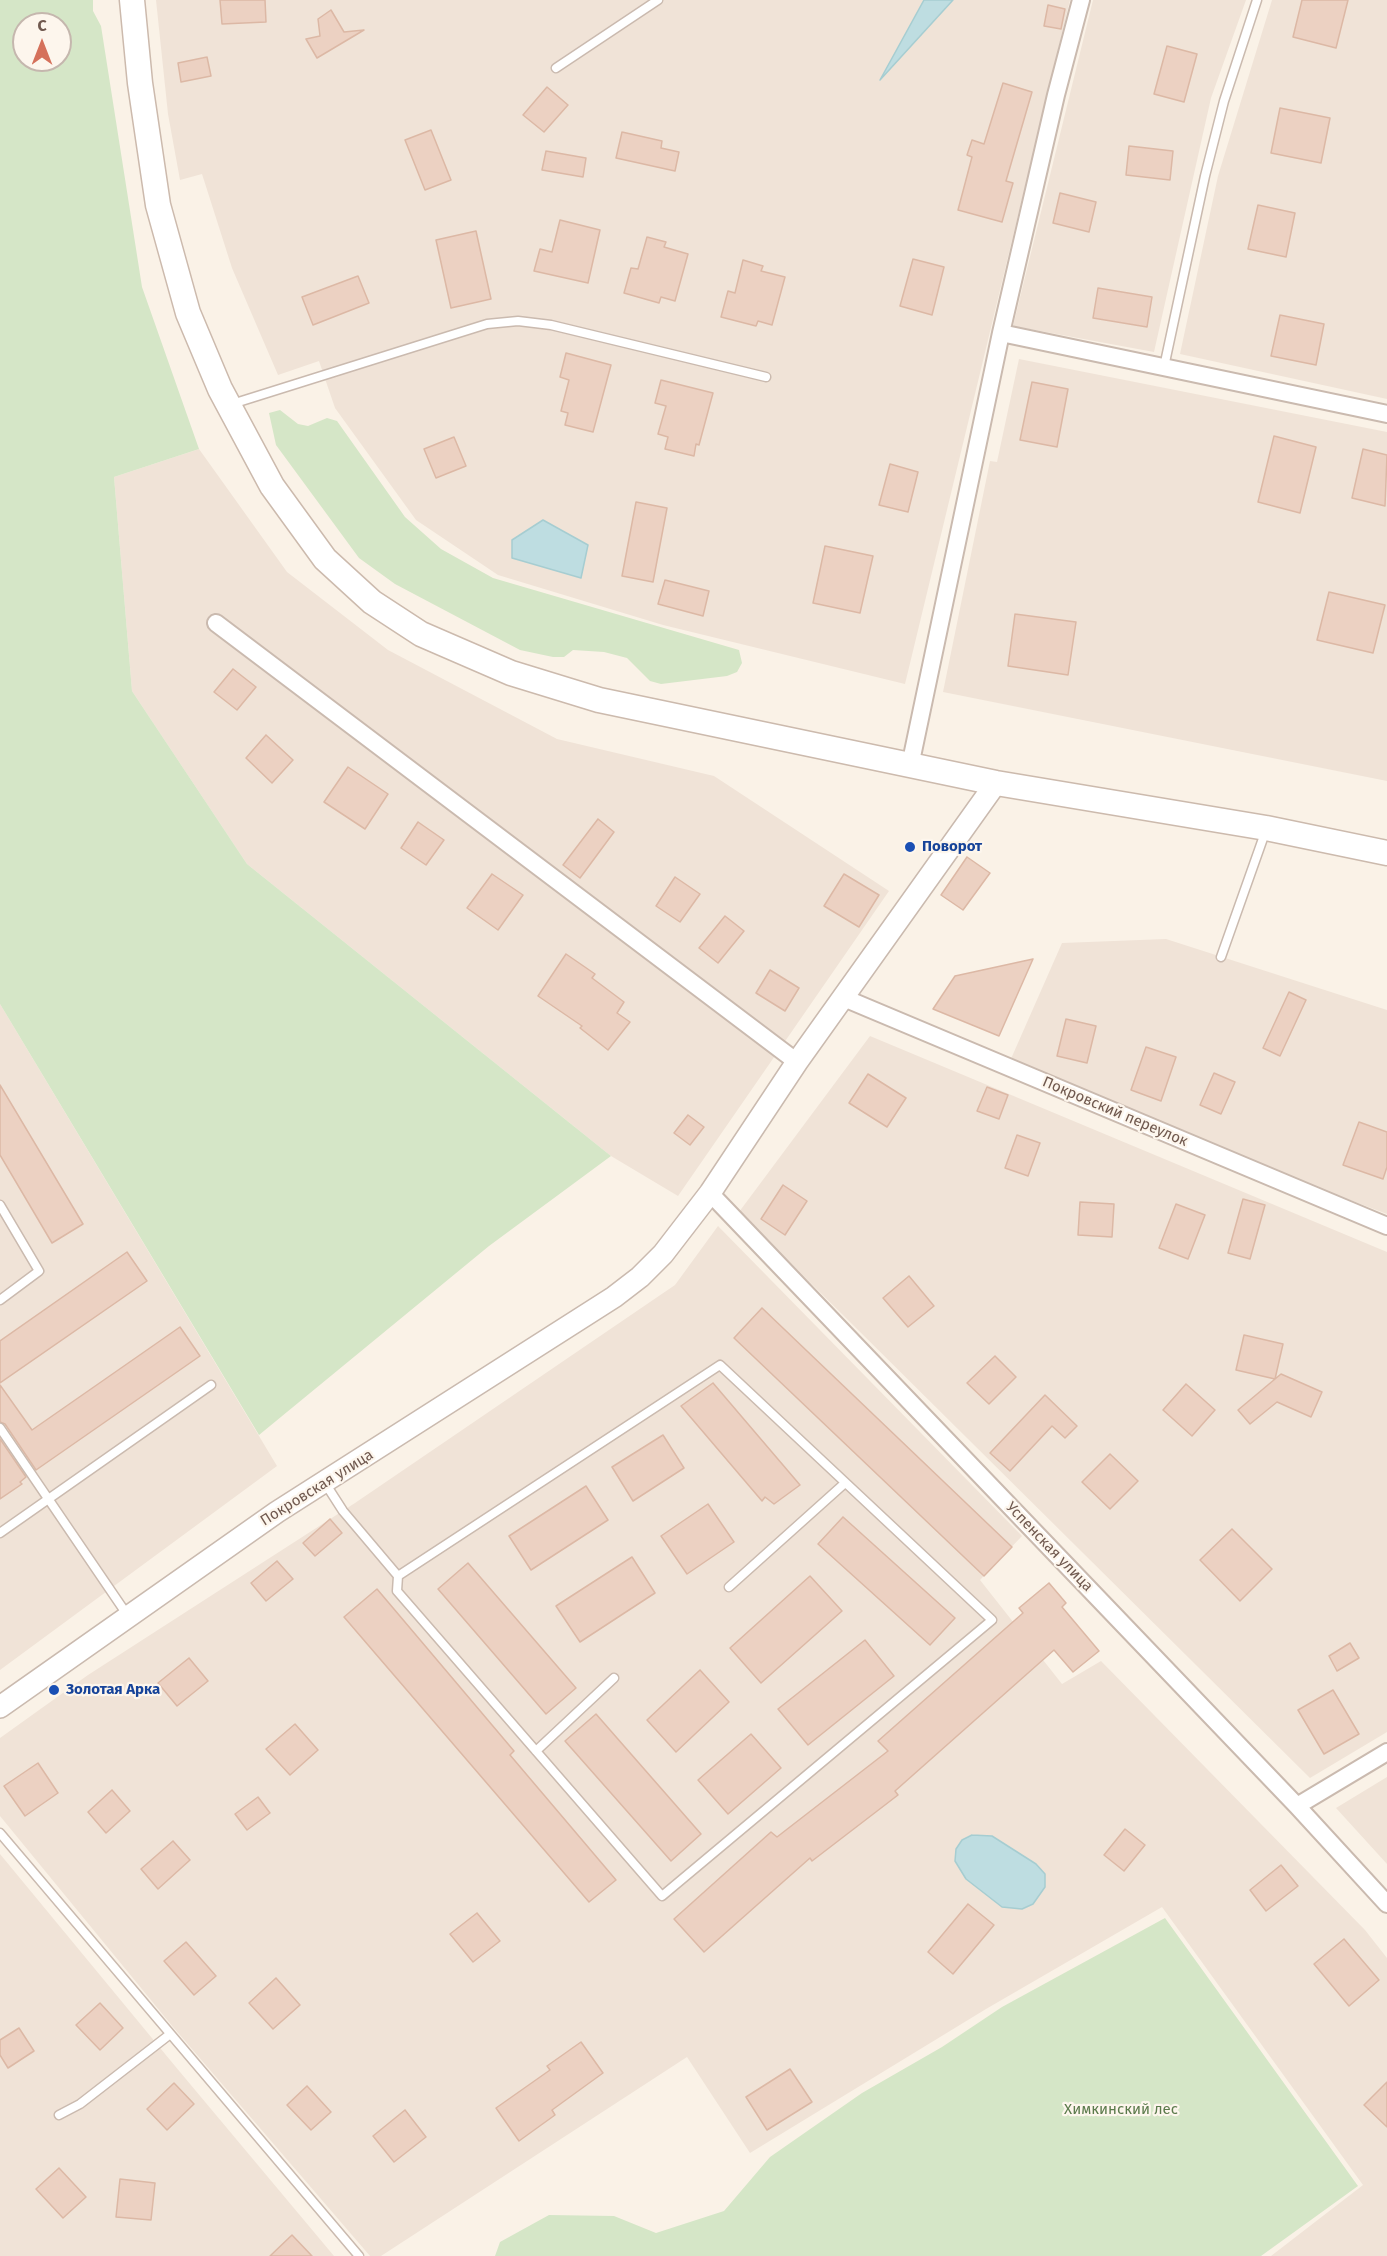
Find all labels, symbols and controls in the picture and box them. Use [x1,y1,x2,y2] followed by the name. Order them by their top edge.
[12,12,72,72] north arrow
[37,16,47,35] text: С
[922,838,982,856] place label: Поворот
[903,840,917,854] marker: Поворот
[1040,1073,1190,1151] street label: Покровский переулок
[257,1446,377,1530] street label: Покровская улица
[1002,1498,1096,1596] street label: Успенская улица
[66,1681,160,1699] place label: Золотая Арка
[47,1683,61,1697] marker: Золотая Арка
[1064,2101,1178,2119] park label: Химкинский лес

